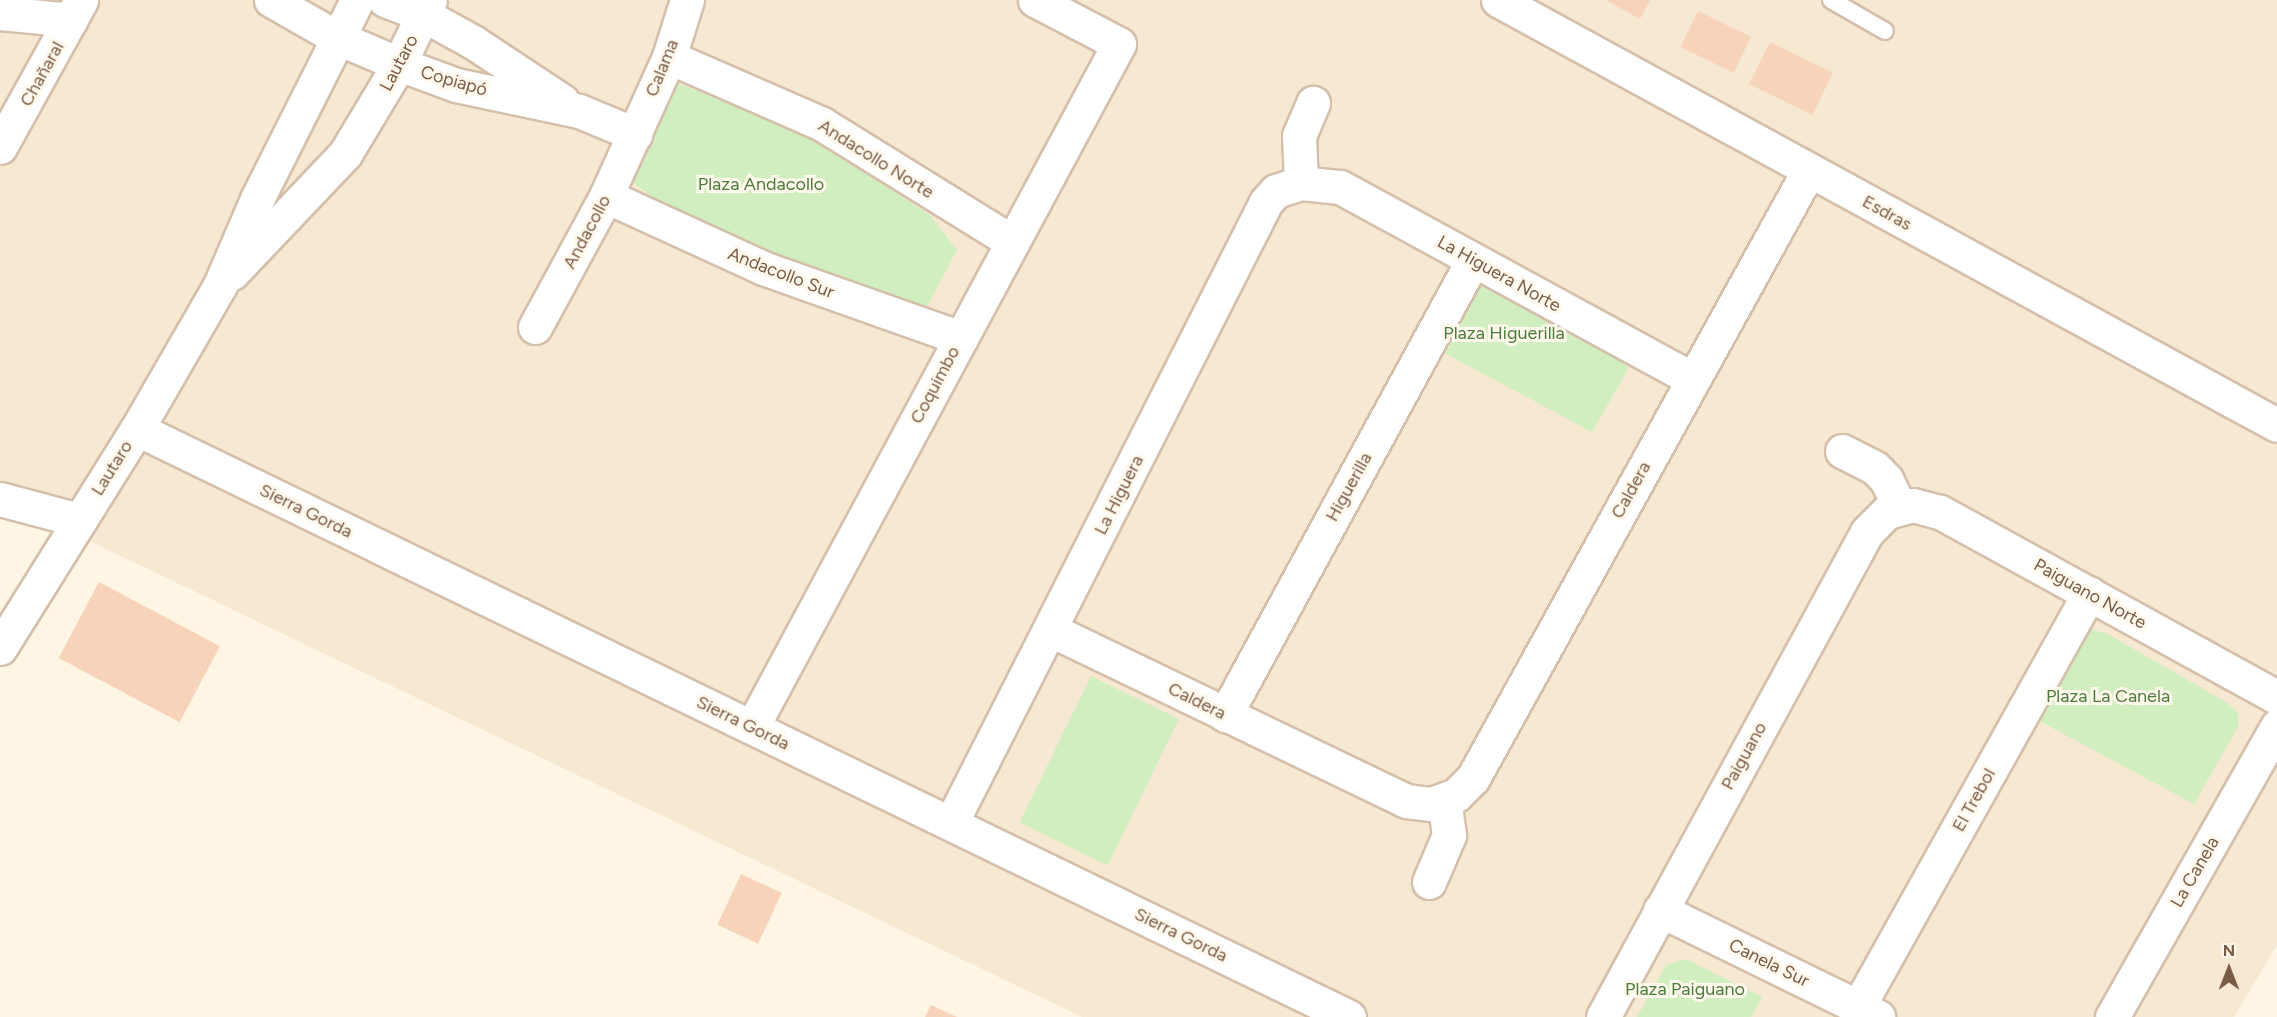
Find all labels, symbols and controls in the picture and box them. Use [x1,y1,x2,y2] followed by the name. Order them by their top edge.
[375,31,423,95] street label: Lautaro
[641,36,683,100] street label: Calama
[15,38,69,110] street label: Chañaral
[418,61,490,101] street label: Copiapó
[814,115,938,203] street label: Andacollo Norte
[698,173,824,195] park label: Plaza Andacollo
[559,191,615,273] street label: Andacollo
[1858,191,1916,235] street label: Esdras
[1433,231,1565,317] street label: La Higuera Norte
[725,243,837,303] street label: Andacollo Sur
[1443,322,1565,344] park label: Plaza Higuerilla
[906,343,964,427] street label: Coquimbo
[87,436,137,500] street label: Lautaro
[1321,449,1377,525] street label: Higuerilla
[1090,452,1148,538] street label: La Higuera
[1607,458,1655,522] street label: Caldera
[256,479,356,543] street label: Sierra Gorda
[2030,554,2150,634] street label: Paiguano Norte
[1165,678,1229,724] street label: Caldera
[2046,685,2170,707] park label: Plaza La Canela
[693,691,793,755] street label: Sierra Gorda
[1717,718,1771,794] street label: Paiguano
[1948,765,2000,835] street label: El Trebol
[2166,833,2224,911] street label: La Canela
[1131,903,1231,967] street label: Sierra Gorda
[1725,934,1813,992] street label: Canela Sur
[2199,939,2259,999] north arrow
[2223,941,2235,960] text: N
[1625,978,1745,1000] park label: Plaza Paiguano

